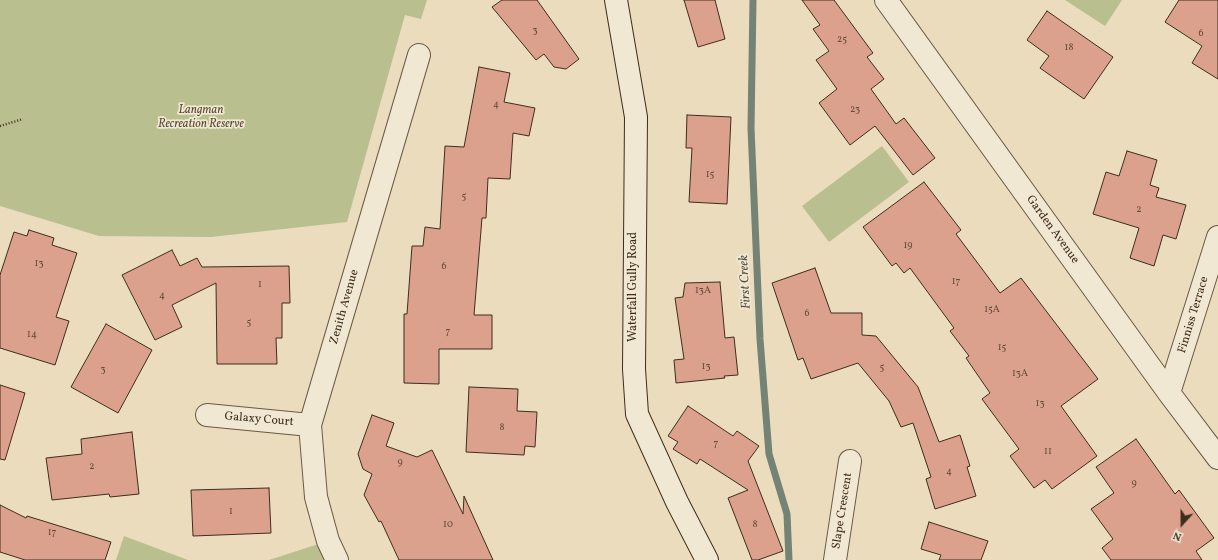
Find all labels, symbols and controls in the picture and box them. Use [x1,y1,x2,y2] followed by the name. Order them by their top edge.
[532,25,538,37] house number: 3
[1198,28,1204,40] house number: 6
[837,34,847,46] house number: 25
[1065,42,1073,54] house number: 18
[493,99,499,111] house number: 4
[158,104,244,132] park label: Langman Recreation Reserve
[850,104,860,116] house number: 23
[706,169,714,181] house number: 15
[462,191,466,203] house number: 5
[1022,193,1082,267] street label: Garden Avenue
[1136,204,1142,216] house number: 2
[627,232,641,342] street label: Waterfall Gully Road
[903,240,913,252] house number: 19
[737,255,755,309] water label: First Creek
[34,258,44,270] house number: 13
[441,261,447,273] house number: 6
[327,268,363,346] street label: Zenith Avenue
[1175,275,1213,355] street label: Finniss Terrace
[952,276,960,288] house number: 17
[258,279,262,291] house number: 1
[695,285,711,297] house number: 13A
[159,290,165,302] house number: 4
[984,304,1000,316] house number: 15A
[804,308,810,320] house number: 6
[247,317,251,329] house number: 5
[446,326,450,338] house number: 7
[27,329,37,341] house number: 14
[998,342,1006,354] house number: 15
[701,361,711,373] house number: 13
[880,362,884,374] house number: 5
[100,364,106,376] house number: 3
[1012,368,1028,380] house number: 13A
[1035,398,1045,410] house number: 13
[224,410,294,430] street label: Galaxy Court
[499,422,505,434] house number: 8
[714,438,718,450] house number: 7
[1044,446,1052,458] house number: 11
[397,457,403,469] house number: 9
[89,461,95,473] house number: 2
[946,466,952,478] house number: 4
[830,472,856,550] street label: Slape Crescent
[1131,478,1137,490] house number: 9
[1162,504,1202,544] north arrow
[229,506,233,518] house number: 1
[443,519,453,531] house number: 10
[752,519,758,531] house number: 8
[48,527,56,539] house number: 17
[1171,527,1184,544] text: N

